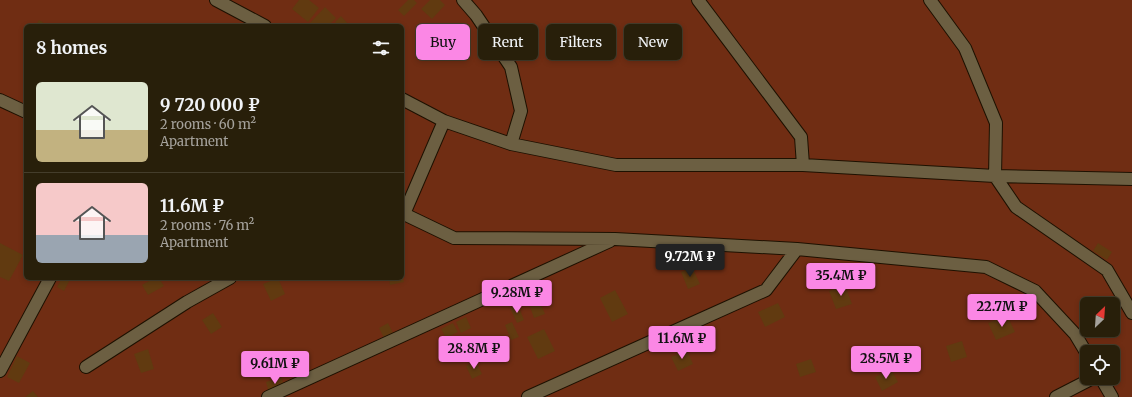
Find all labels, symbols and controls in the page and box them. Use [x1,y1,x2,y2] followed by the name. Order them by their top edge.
[416,24,470,60] chip: Buy
[478,24,538,60] chip: Rent
[546,24,616,60] chip: Filters
[624,24,682,60] chip: New
[36,37,107,59] text: 8 homes
[370,37,392,59] icon: filters
[160,94,260,116] text: 9 720 000 ₽
[68,98,116,146] icon: home
[160,116,256,133] text: 2 rooms · 60 m²
[160,133,228,150] text: Apartment
[160,195,224,217] text: 11.6M ₽
[68,199,116,247] icon: home
[160,217,254,234] text: 2 rooms · 76 m²
[160,234,228,251] text: Apartment
[653,244,727,278] pin: 9.72M ₽
[665,248,715,265] text: 9.72M ₽
[804,263,878,297] pin: 35.4M ₽
[815,267,867,284] text: 35.4M ₽
[480,280,554,314] pin: 9.28M ₽
[491,284,543,301] text: 9.28M ₽
[965,294,1039,328] pin: 22.7M ₽
[1080,297,1120,337] north arrow
[1080,297,1120,385] map controls
[976,298,1028,315] text: 22.7M ₽
[645,326,719,360] pin: 11.6M ₽
[658,330,706,347] text: 11.6M ₽
[437,336,511,370] pin: 28.8M ₽
[448,340,500,357] text: 28.8M ₽
[1080,345,1120,385] button: locate
[849,346,923,380] pin: 28.5M ₽
[860,350,912,367] text: 28.5M ₽
[238,351,312,385] pin: 9.61M ₽
[250,355,300,372] text: 9.61M ₽

